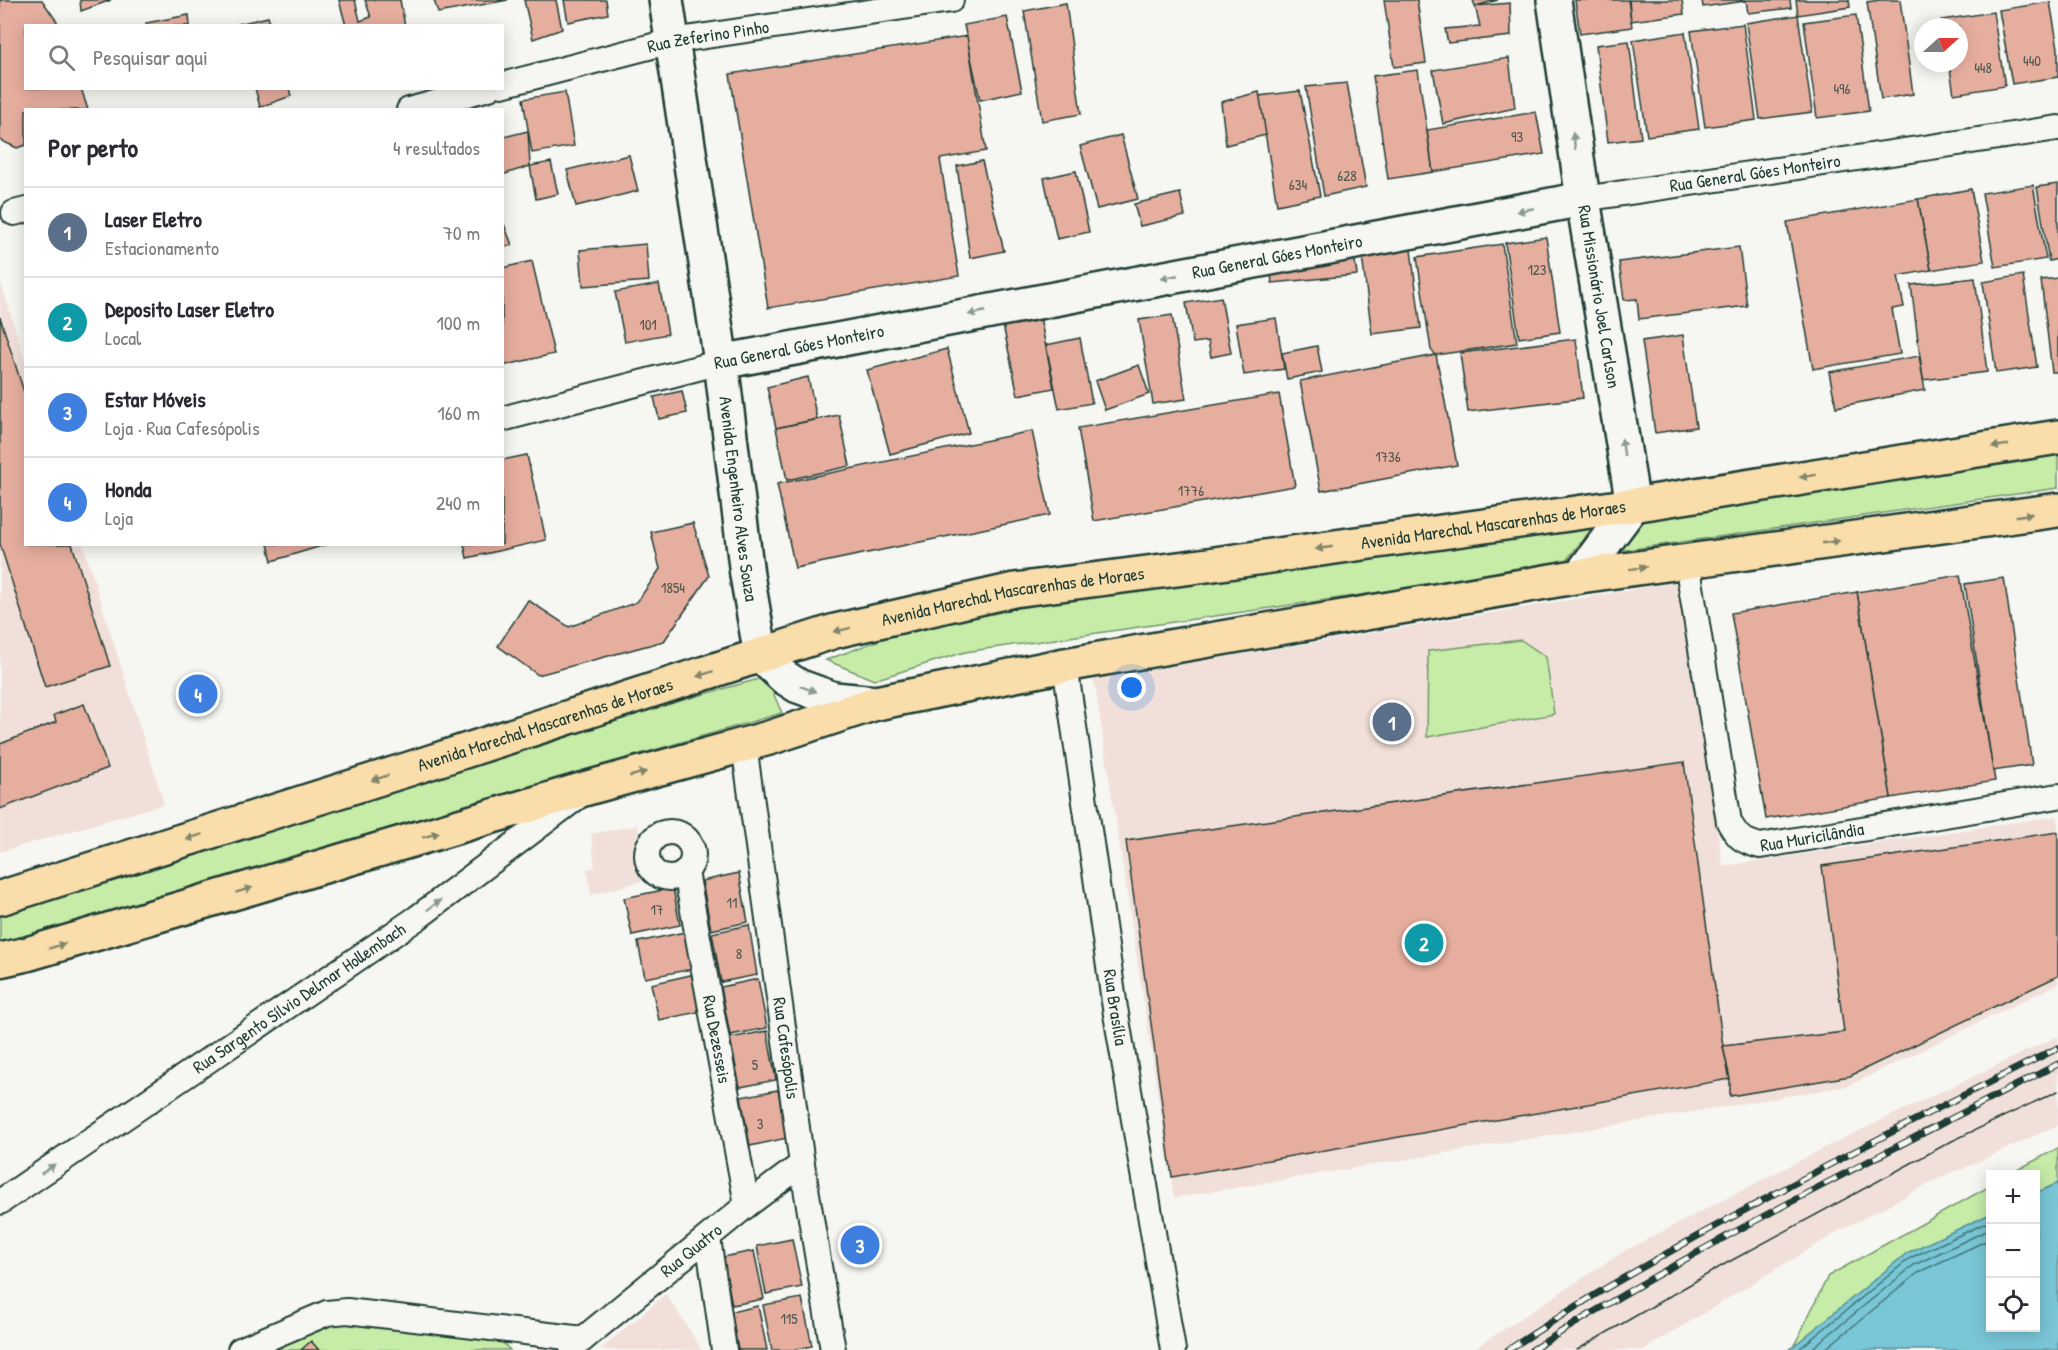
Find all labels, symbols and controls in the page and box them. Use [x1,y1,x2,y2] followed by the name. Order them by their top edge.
[645,14,770,59] street label: Rua Zeferino Pinho
[1914,18,1968,72] north arrow
[24,24,504,90] search box
[45,41,78,74] icon: search
[93,42,208,72] text: Pesquisar aqui
[2023,50,2041,71] house number: 440
[1974,57,1992,78] house number: 448
[1833,78,1851,99] house number: 496
[1511,126,1523,147] house number: 93
[48,130,138,165] text: Por perto
[1570,132,1579,151] one-way arrow
[393,134,480,161] text: 4 resultados
[1668,148,1842,198] street label: Rua General Góes Monteiro
[1337,165,1357,186] house number: 628
[1289,174,1308,195] house number: 634
[1572,203,1627,390] street label: Rua Missionário Joel Carlson
[105,204,202,234] text: Laser Eletro
[1516,206,1535,215] one-way arrow
[64,219,71,246] text: 1
[443,219,480,246] text: 70 m
[1190,228,1364,285] street label: Rua General Góes Monteiro
[105,234,219,261] text: Estacionamento
[1527,259,1547,280] house number: 123
[1159,273,1178,282] one-way arrow
[105,294,274,324] text: Deposito Laser Eletro
[63,309,72,336] text: 2
[437,309,480,336] text: 100 m
[967,309,986,318] one-way arrow
[639,314,657,335] house number: 101
[712,318,886,375] street label: Rua General Góes Monteiro
[105,324,141,351] text: Local
[105,384,206,414] text: Estar Móveis
[713,395,764,603] street label: Avenida Engenheiro Alves Souza
[63,399,72,426] text: 3
[438,399,480,426] text: 160 m
[105,414,260,441] text: Loja · Rua Cafesópolis
[1619,437,1628,456] one-way arrow
[1991,441,2010,450] one-way arrow
[1375,446,1401,467] house number: 1736
[1798,472,1817,481] one-way arrow
[105,474,151,504] text: Honda
[1178,480,1204,501] house number: 1776
[64,489,71,516] text: 4
[436,489,480,516] text: 240 m
[1359,493,1627,555] street label: Avenida Marechal Mascarenhas de Moraes
[105,504,133,531] text: Loja
[2015,510,2034,519] one-way arrow
[1822,537,1841,546] one-way arrow
[1314,544,1333,553] one-way arrow
[879,560,1146,632] street label: Avenida Marechal Mascarenhas de Moraes
[1629,564,1648,573] one-way arrow
[661,577,685,598] house number: 1854
[833,626,851,635] one-way arrow
[696,669,714,679] one-way arrow
[414,671,676,777] street label: Avenida Marechal Mascarenhas de Moraes
[178,672,218,716] pin: 4
[1117,673,1146,702] your location
[799,685,817,694] one-way arrow
[1372,700,1412,744] pin: 1
[629,769,647,778] one-way arrow
[371,774,389,783] one-way arrow
[1758,816,1866,858] street label: Rua Muricilândia
[422,830,440,839] one-way arrow
[185,833,203,842] one-way arrow
[235,885,253,894] one-way arrow
[727,892,737,913] house number: 11
[427,899,442,911] one-way arrow
[651,899,663,920] house number: 17
[188,916,411,1079] street label: Rua Sargento Sílvio Delmar Hollembach
[1404,920,1444,966] pin: 2
[48,941,66,950] one-way arrow
[736,943,742,964] house number: 8
[1098,968,1134,1047] street label: Rua Brasília
[697,993,737,1085] street label: Rua Dezesseis
[767,996,806,1100] street label: Rua Cafesópolis
[752,1054,759,1075] house number: 5
[757,1113,764,1134] house number: 3
[40,1163,56,1175] one-way arrow
[1986,1170,2040,1332] map controls
[1986,1170,2040,1224] button: +
[655,1217,727,1283] street label: Rua Quatro
[840,1222,880,1268] pin: 3
[1986,1224,2040,1278] button: −
[1986,1278,2040,1332] button: locate
[780,1308,798,1329] house number: 115

